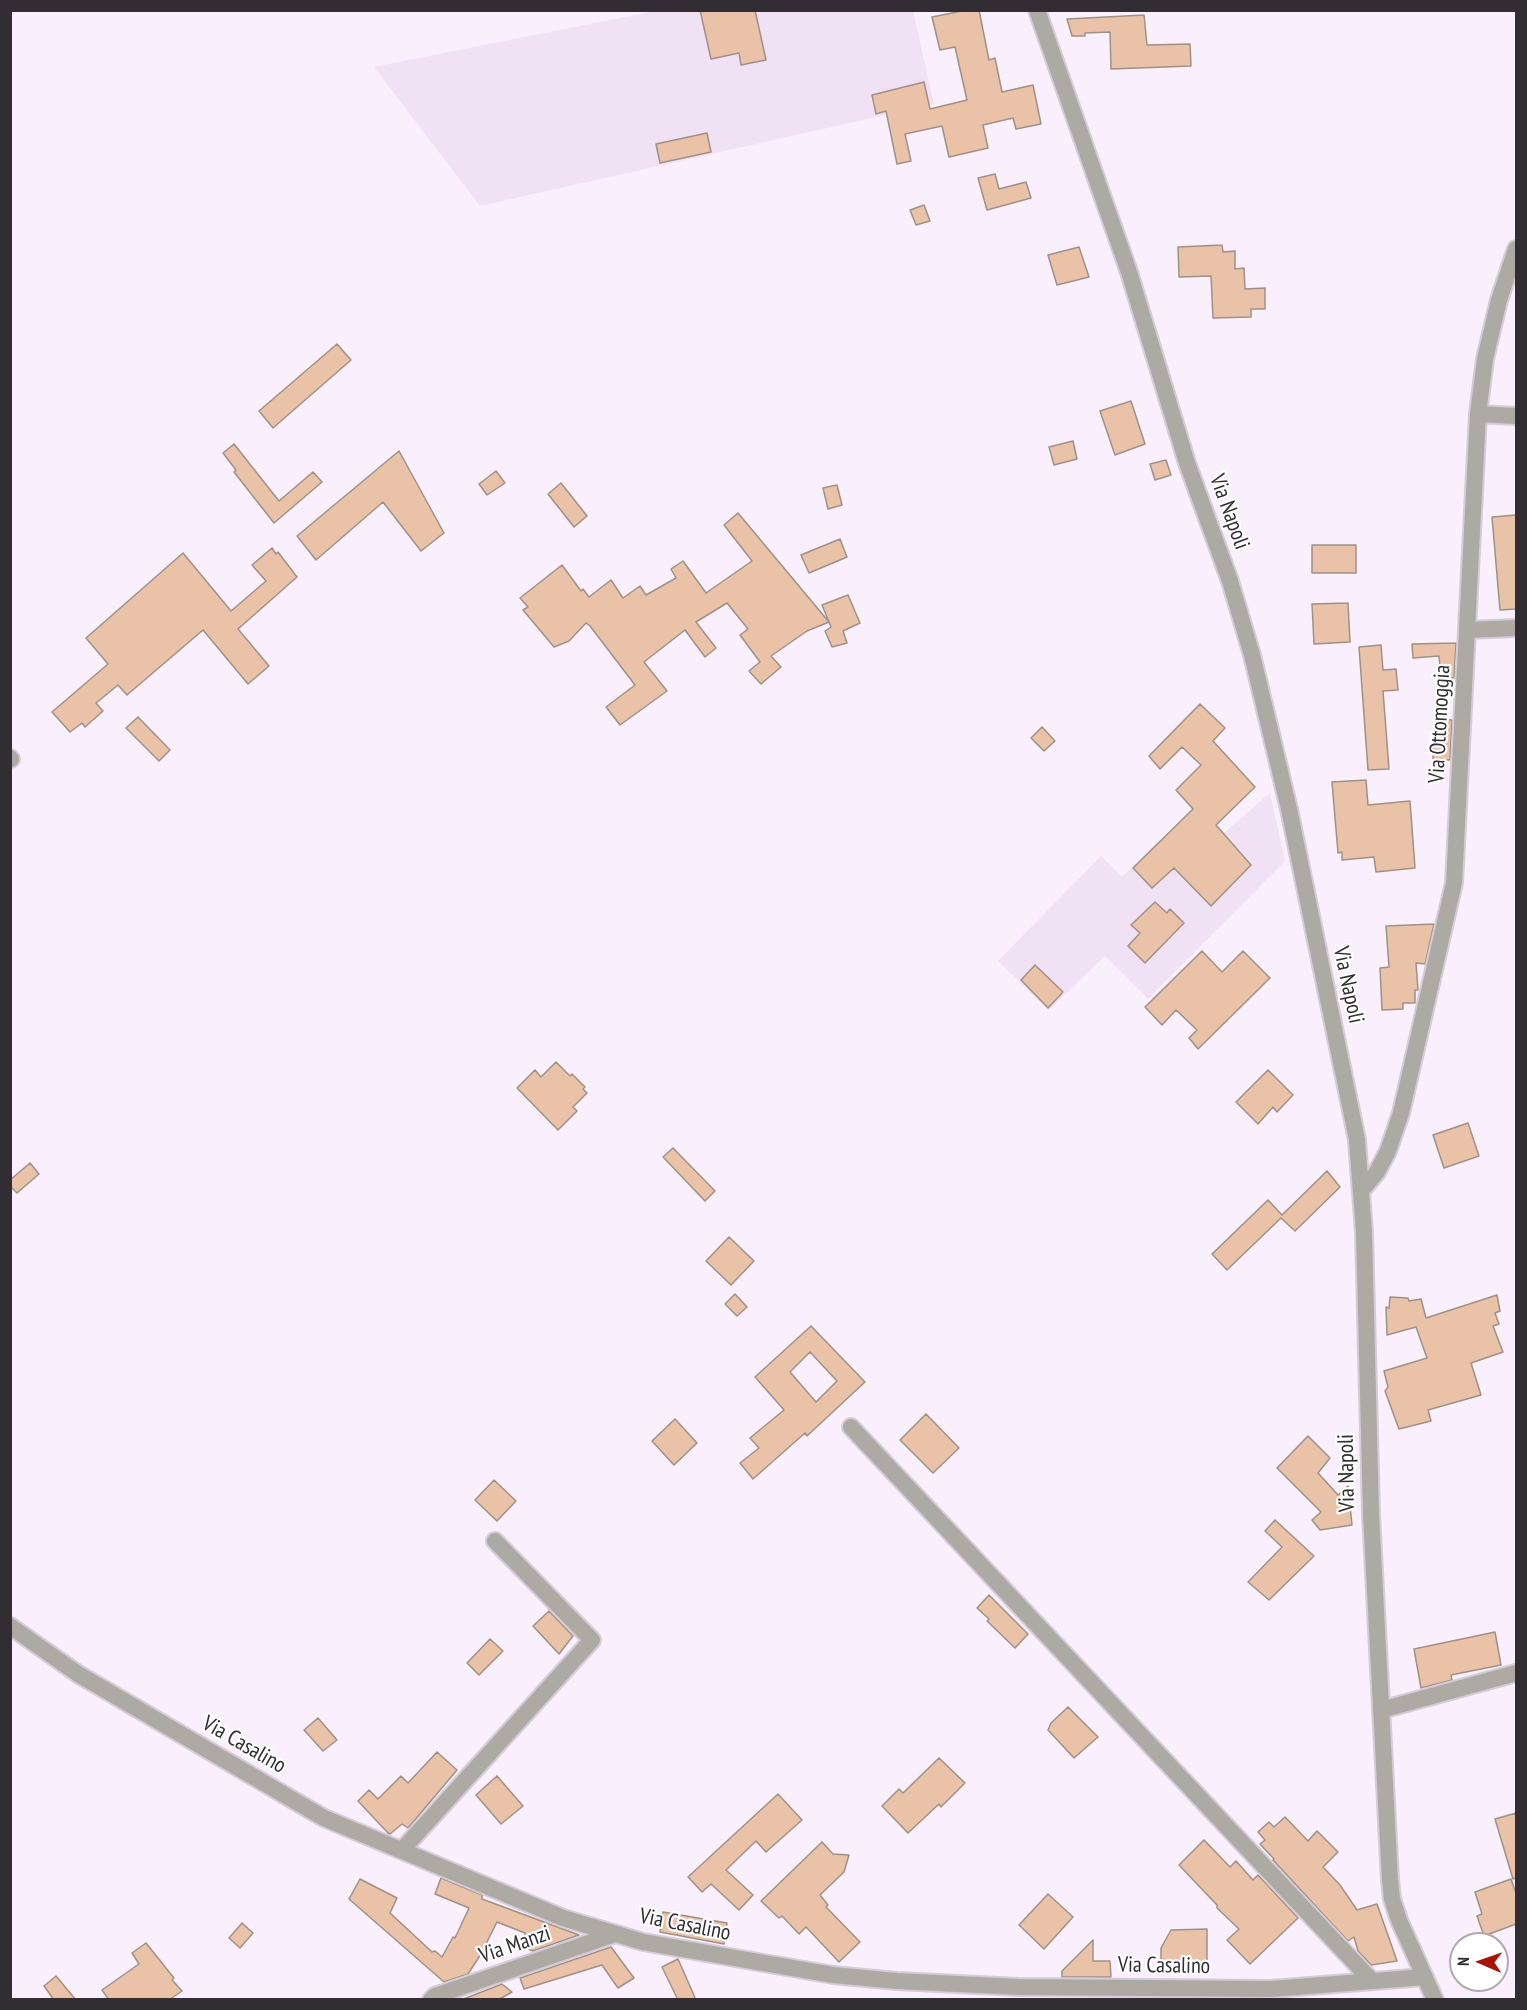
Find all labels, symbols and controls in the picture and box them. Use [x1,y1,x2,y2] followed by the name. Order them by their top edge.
[1203,471,1255,553] street label: Via Napoli
[1424,664,1456,784] street label: Via Ottomoggia
[1327,944,1369,1026] street label: Via Napoli
[1333,1434,1361,1512] street label: Via Napoli
[197,1710,291,1780] street label: Via Casalino
[637,1903,733,1947] street label: Via Casalino
[476,1921,554,1969] street label: Via Manzi
[1449,1932,1509,1992] north arrow
[1118,1952,1210,1980] street label: Via Casalino
[1453,1957,1473,1966] text: N

